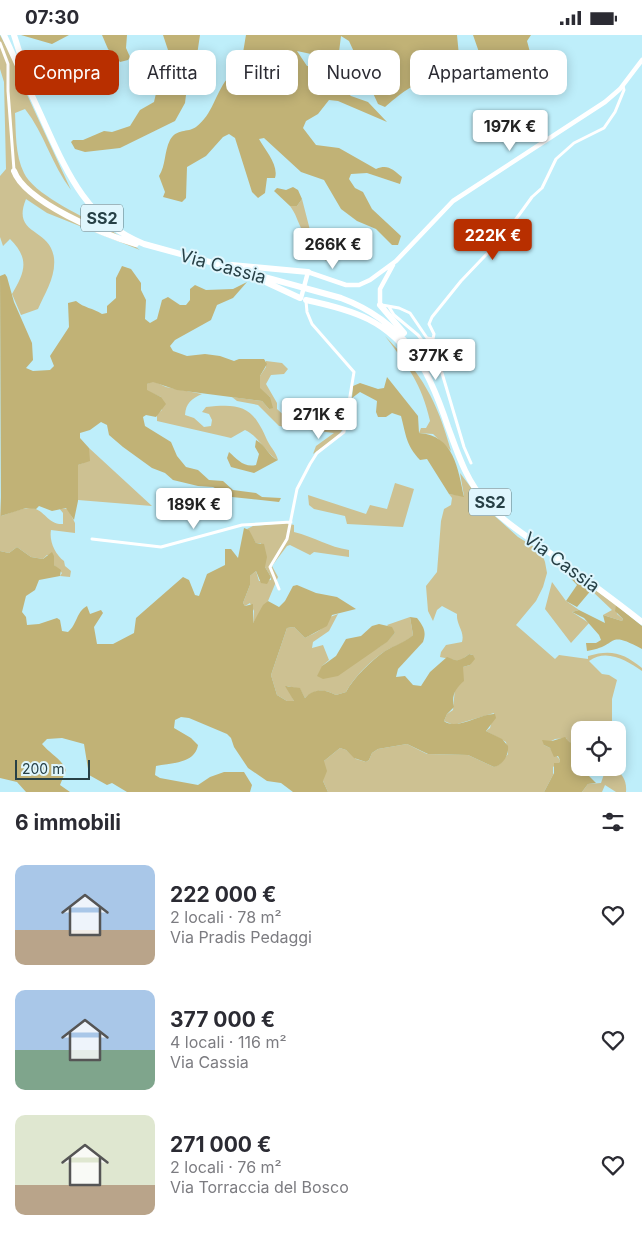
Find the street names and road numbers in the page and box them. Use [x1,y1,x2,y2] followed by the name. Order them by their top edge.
[81,205,123,232] road number: SS2
[177,244,269,288] street label: Via Cassia
[469,489,511,516] road number: SS2
[520,527,604,597] street label: Via Cassia

